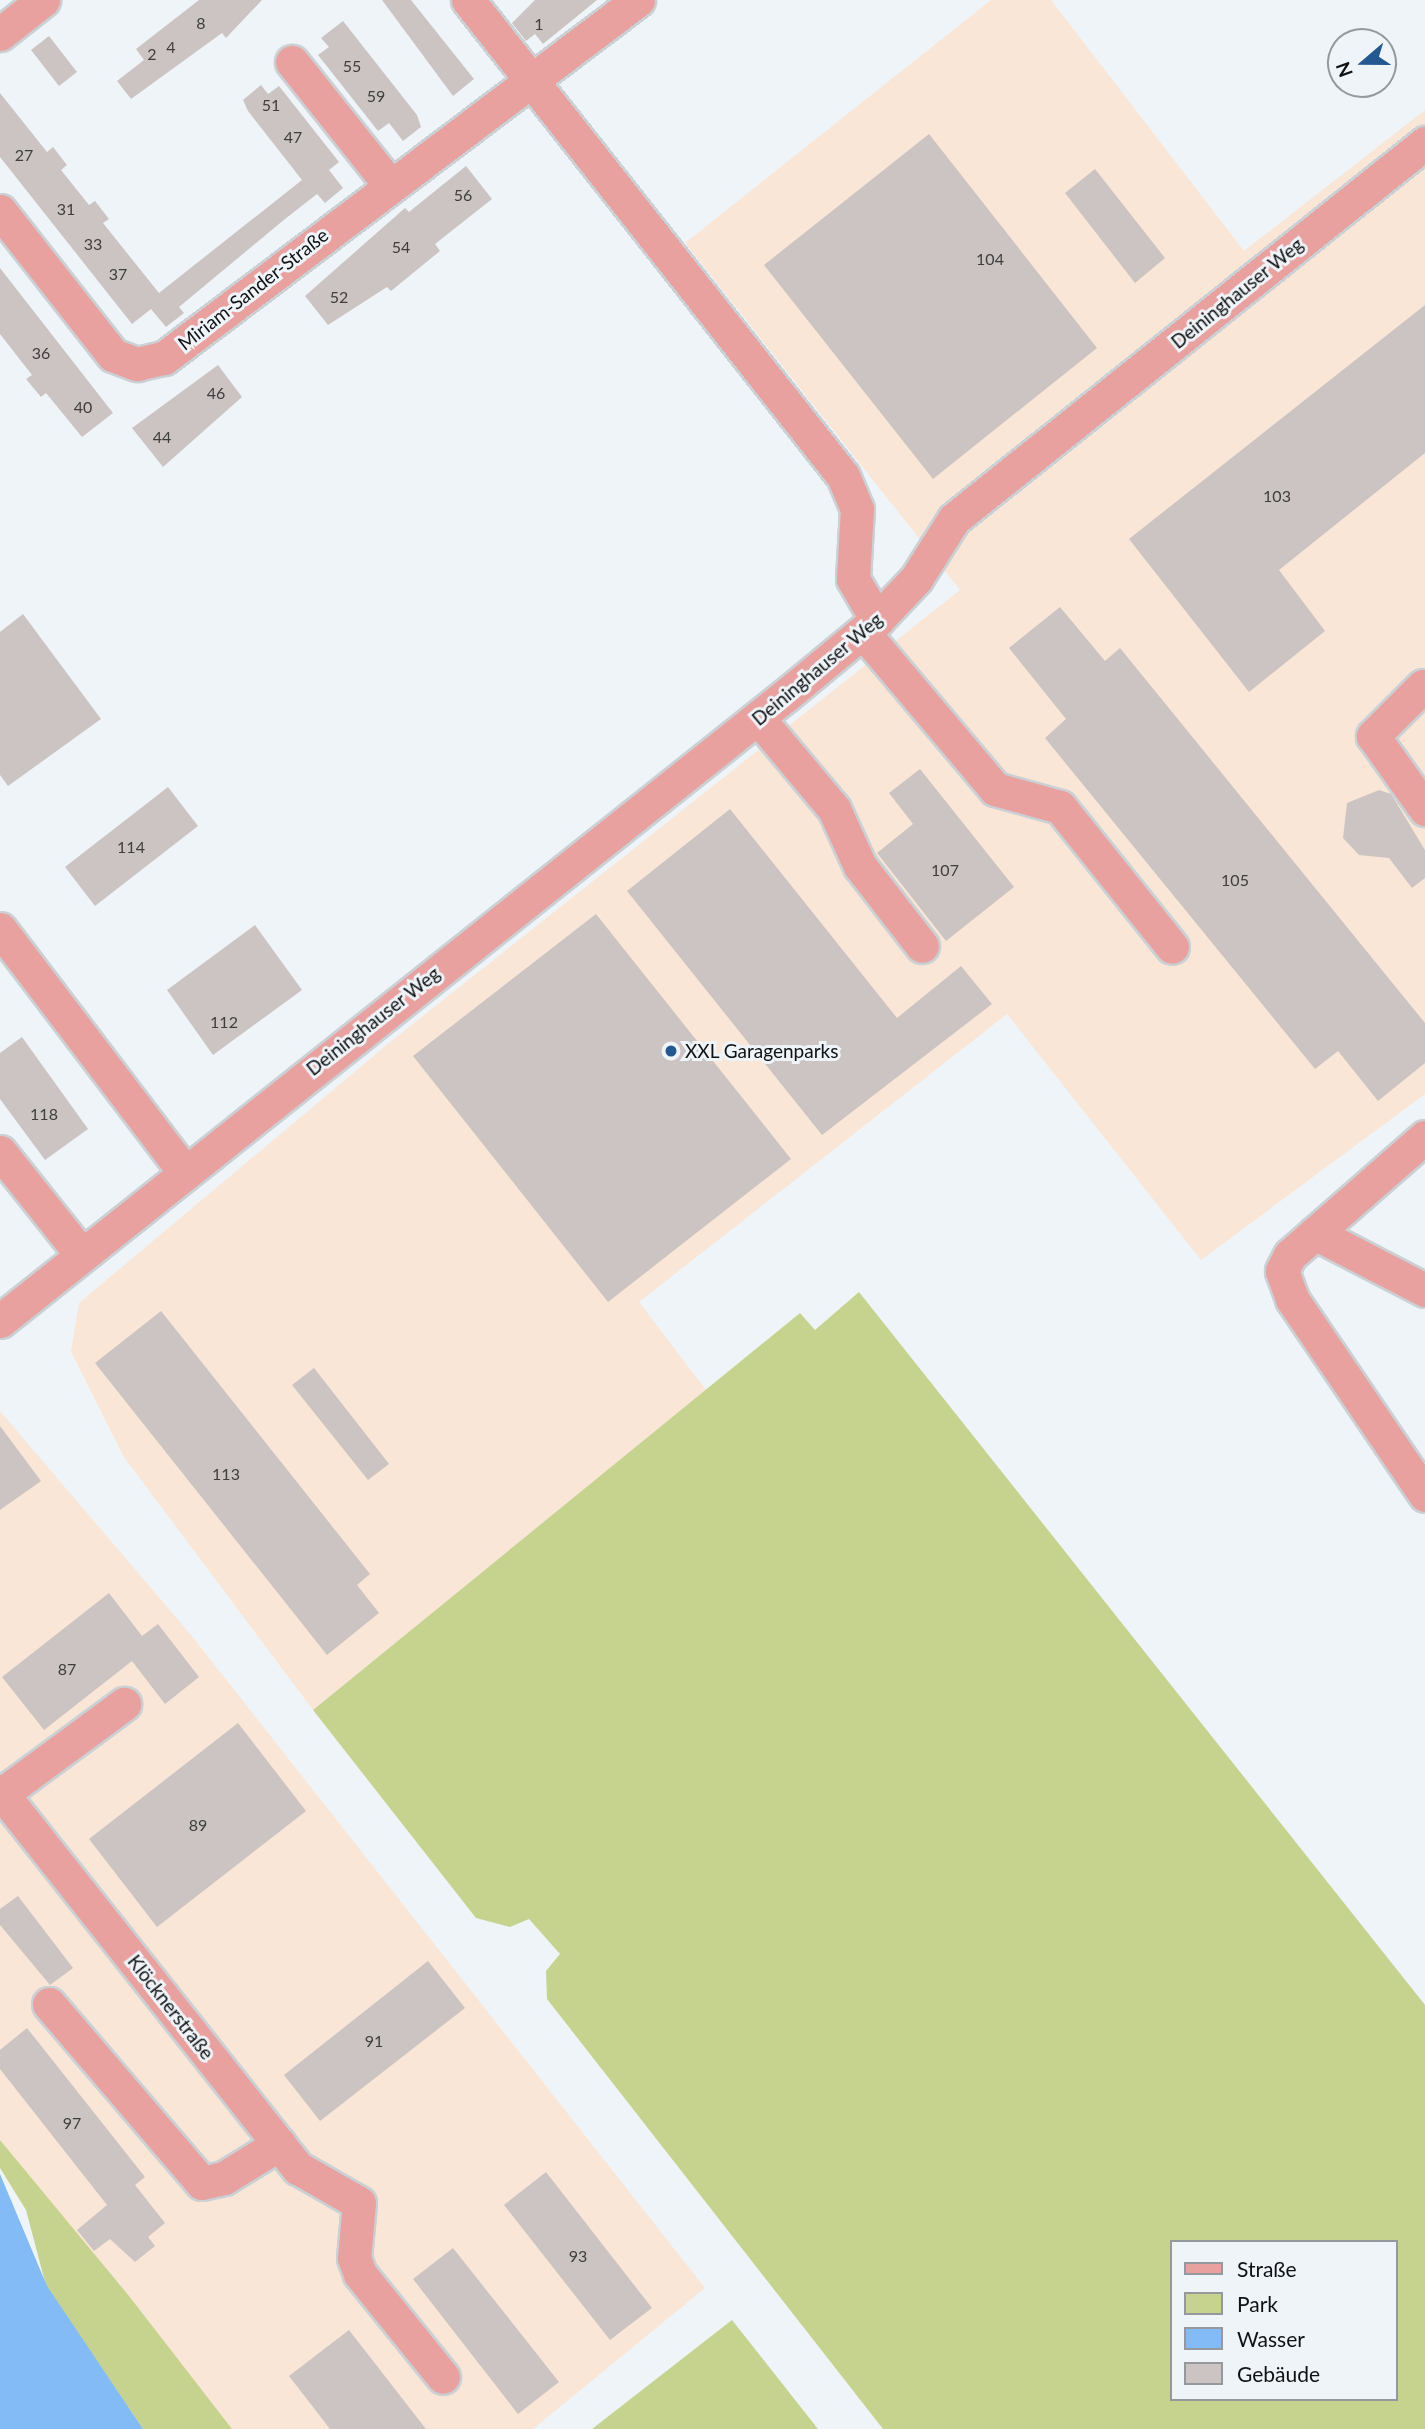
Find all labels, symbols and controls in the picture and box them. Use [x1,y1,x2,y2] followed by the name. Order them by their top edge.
[196,13,206,33] house number: 8
[534,14,544,34] house number: 1
[1327,28,1397,98] north arrow
[166,37,176,57] house number: 4
[147,44,157,64] house number: 2
[343,56,361,76] house number: 55
[1330,59,1357,80] text: N
[367,86,385,106] house number: 59
[262,95,280,115] house number: 51
[284,127,302,147] house number: 47
[15,145,33,165] house number: 27
[454,185,472,205] house number: 56
[57,199,75,219] house number: 31
[173,223,333,355] street label: Miriam-Sander-Straße
[1166,233,1308,353] street label: Deininghauser Weg
[84,234,102,254] house number: 33
[392,237,410,257] house number: 54
[976,249,1004,269] house number: 104
[109,264,127,284] house number: 37
[330,287,348,307] house number: 52
[32,343,50,363] house number: 36
[207,383,225,403] house number: 46
[74,397,92,417] house number: 40
[153,427,171,447] house number: 44
[1263,486,1291,506] house number: 103
[747,608,887,730] street label: Deininghauser Weg
[117,837,145,857] house number: 114
[931,860,959,880] house number: 107
[1221,870,1249,890] house number: 105
[301,962,445,1080] street label: Deininghauser Weg
[210,1012,238,1032] house number: 112
[685,1040,839,1062] place label: XXL Garagenparks
[663,1043,679,1059] marker: XXL Garagenparks
[30,1104,58,1124] house number: 118
[212,1464,240,1484] house number: 113
[58,1659,76,1679] house number: 87
[189,1815,207,1835] house number: 89
[123,1950,219,2064] street label: Klöcknerstraße
[365,2031,383,2051] house number: 91
[63,2113,81,2133] house number: 97
[1170,2240,1397,2401] legend
[569,2246,587,2266] house number: 93
[1237,2256,1297,2281] text: Straße
[1237,2291,1278,2316] text: Park
[1237,2326,1305,2351] text: Wasser
[1237,2361,1320,2386] text: Gebäude

